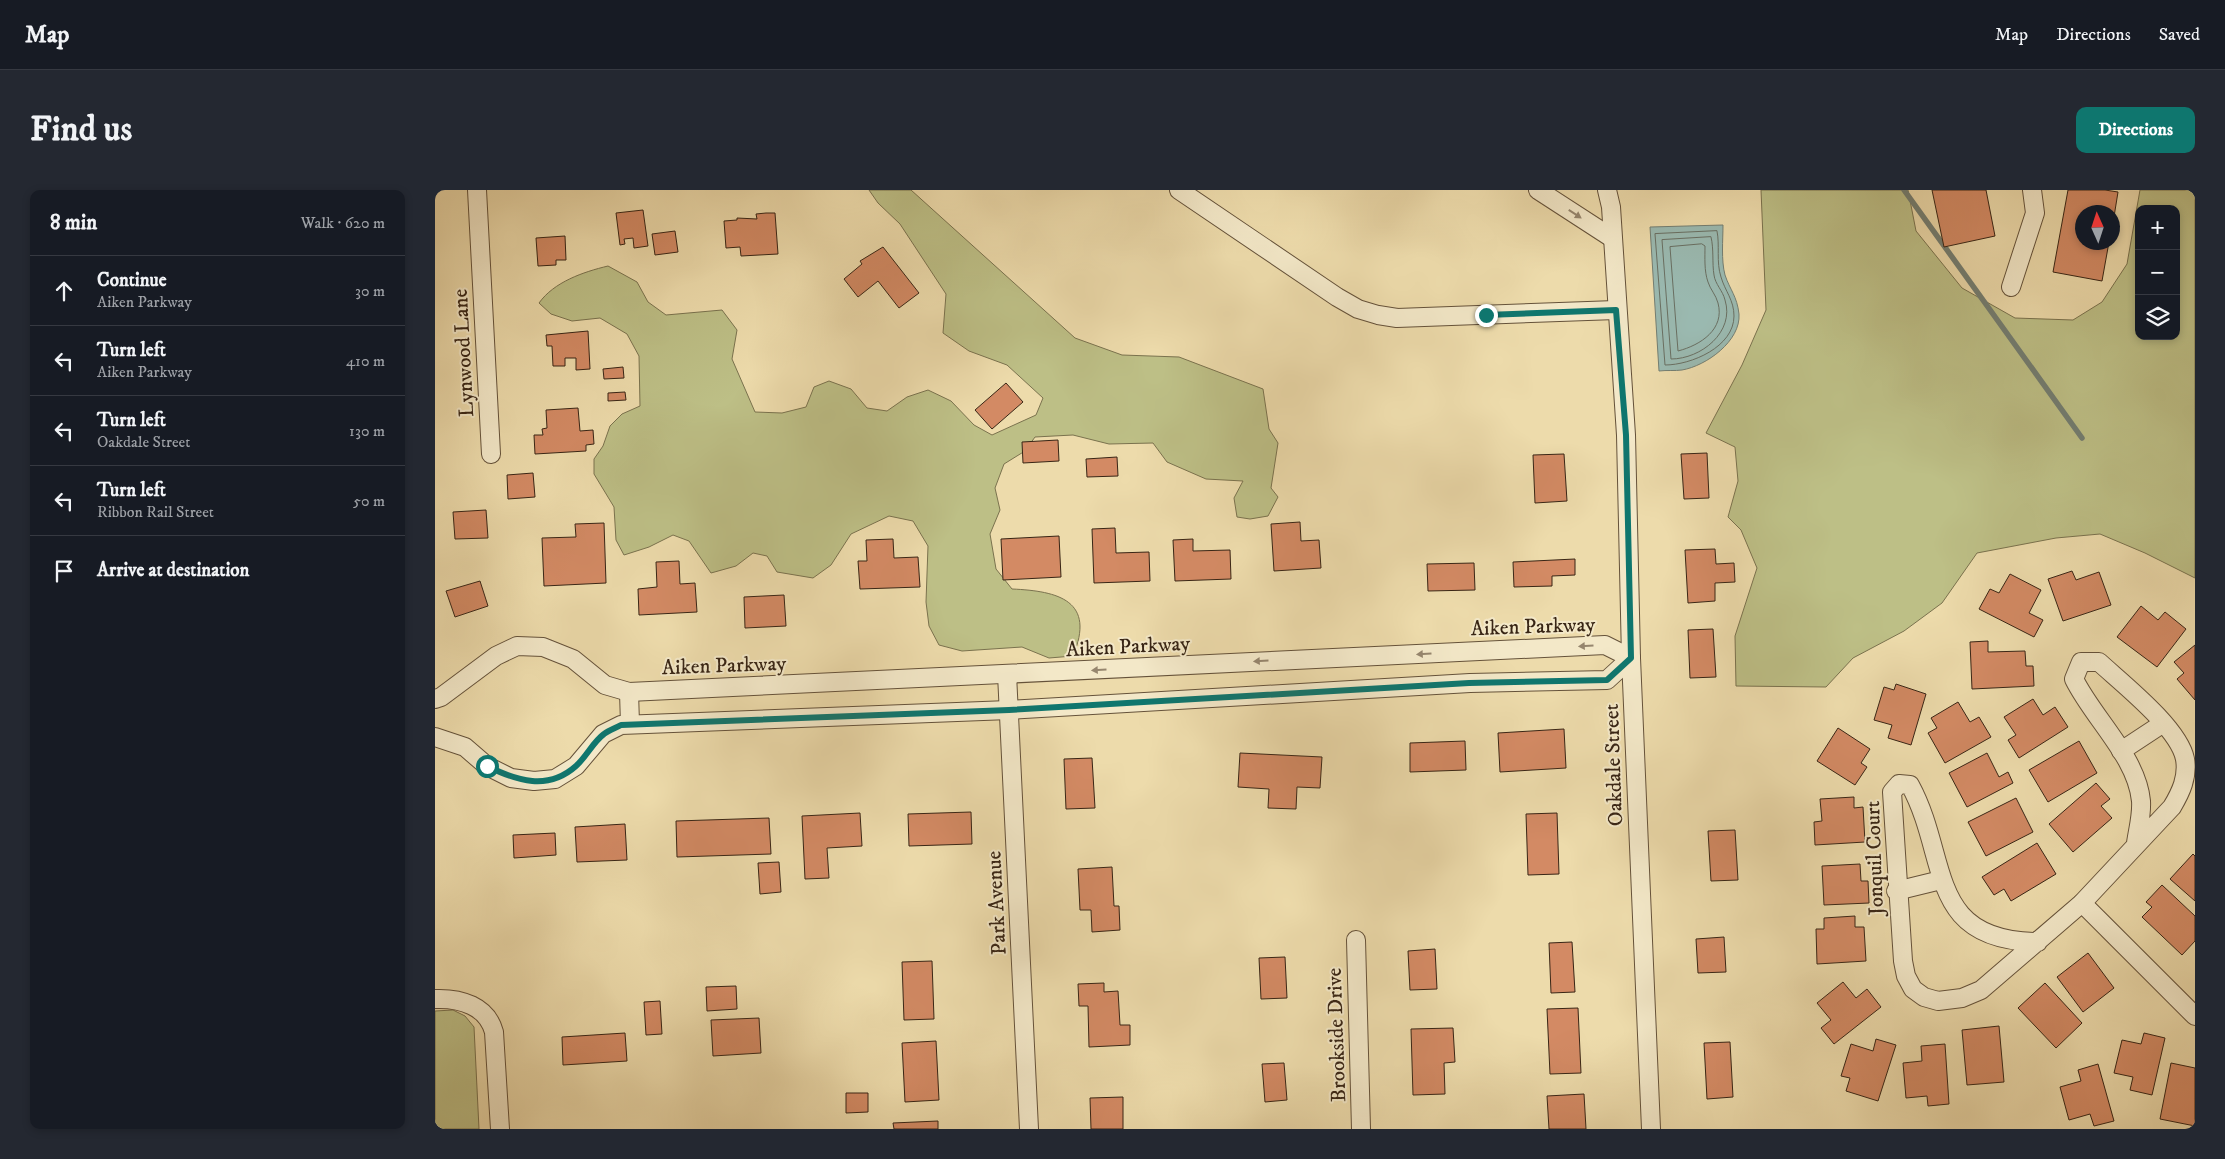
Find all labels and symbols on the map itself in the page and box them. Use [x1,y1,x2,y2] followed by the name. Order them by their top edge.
[2075,205,2120,250] north arrow
[1568,209,1581,219] one-way arrow
[448,288,480,418] street label: Lynwood Lane
[1475,304,1498,327] route end
[1470,612,1597,642] street label: Aiken Parkway
[1065,631,1192,663] street label: Aiken Parkway
[1578,642,1594,650] one-way arrow
[1415,650,1431,658] one-way arrow
[661,651,788,681] street label: Aiken Parkway
[1253,658,1269,666] one-way arrow
[1091,666,1107,674] one-way arrow
[1599,703,1629,827] street label: Oakdale Street
[476,755,499,778] route start
[1860,800,1890,918] street label: Jonquil Court
[981,850,1013,956] street label: Park Avenue
[1322,967,1352,1103] street label: Brookside Drive

